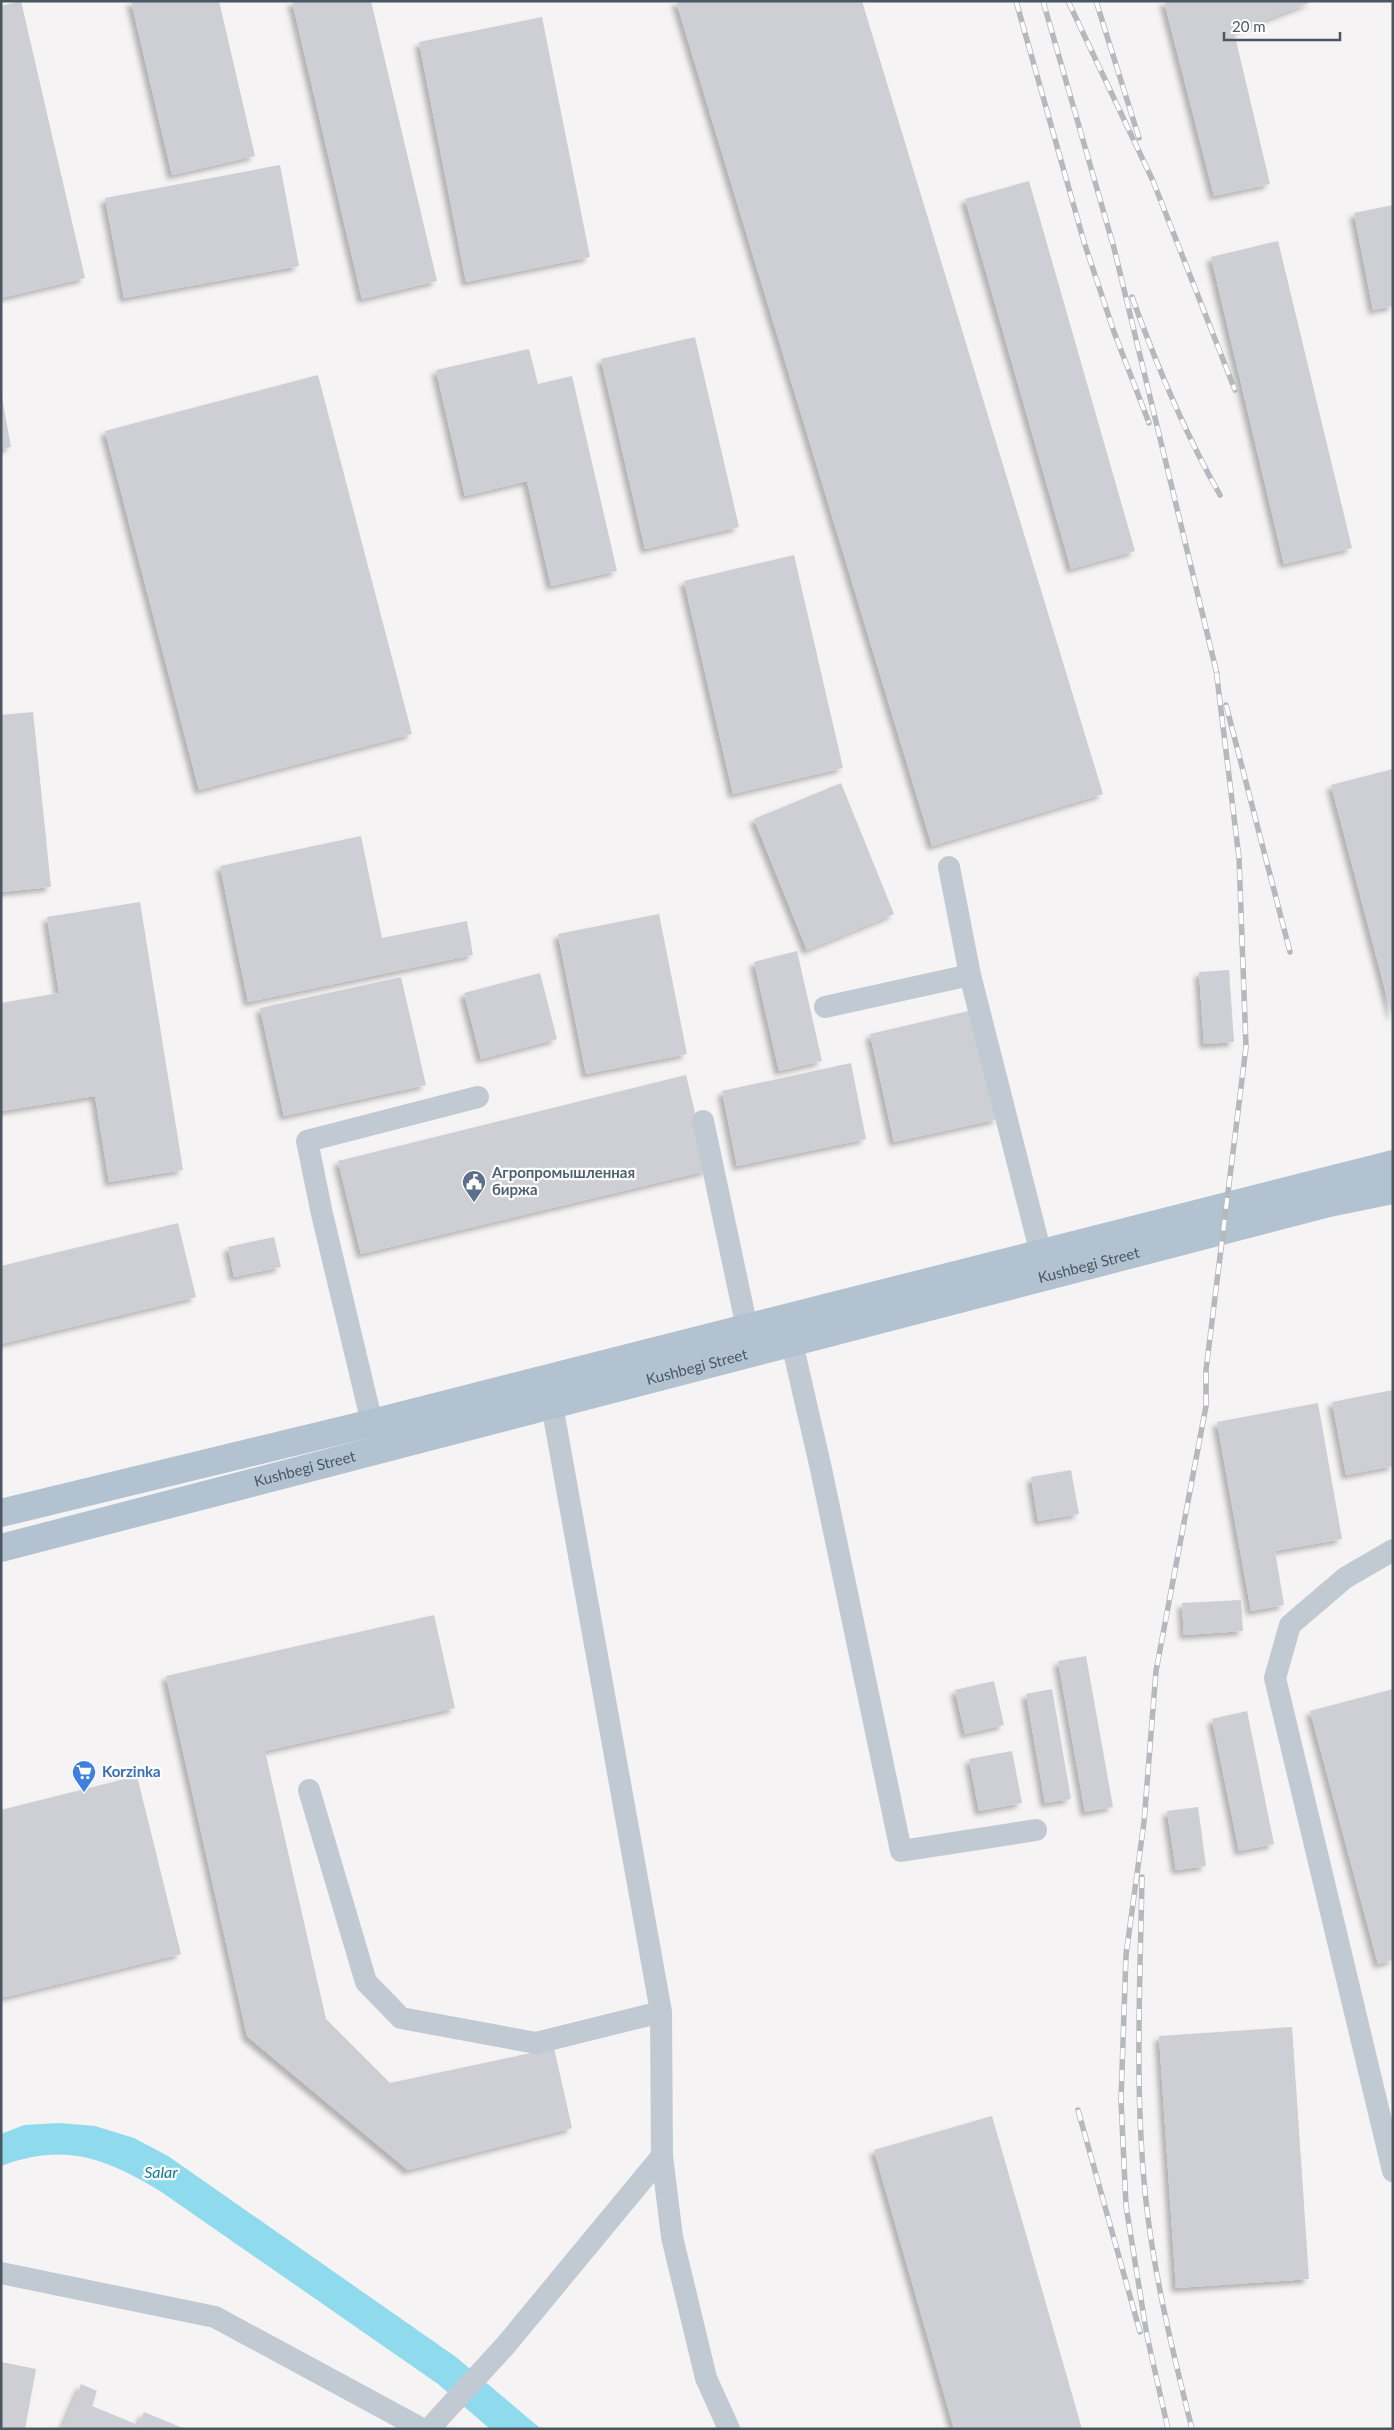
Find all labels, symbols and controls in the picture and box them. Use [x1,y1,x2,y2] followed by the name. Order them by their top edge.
[1224,10,1340,42] scale bar
[1232,17,1266,35] text: 20 m
[491,1163,635,1198] place label: Агропромышленная биржа
[461,1169,487,1203] public building icon: Агропромышленная биржа
[1036,1242,1142,1286] street label: Kushbegi Street
[644,1344,750,1388] street label: Kushbegi Street
[252,1446,358,1490] street label: Kushbegi Street
[71,1759,97,1793] supermarket icon: Korzinka
[102,1762,161,1780] place label: Korzinka
[144,2162,178,2181] water label: Salar

